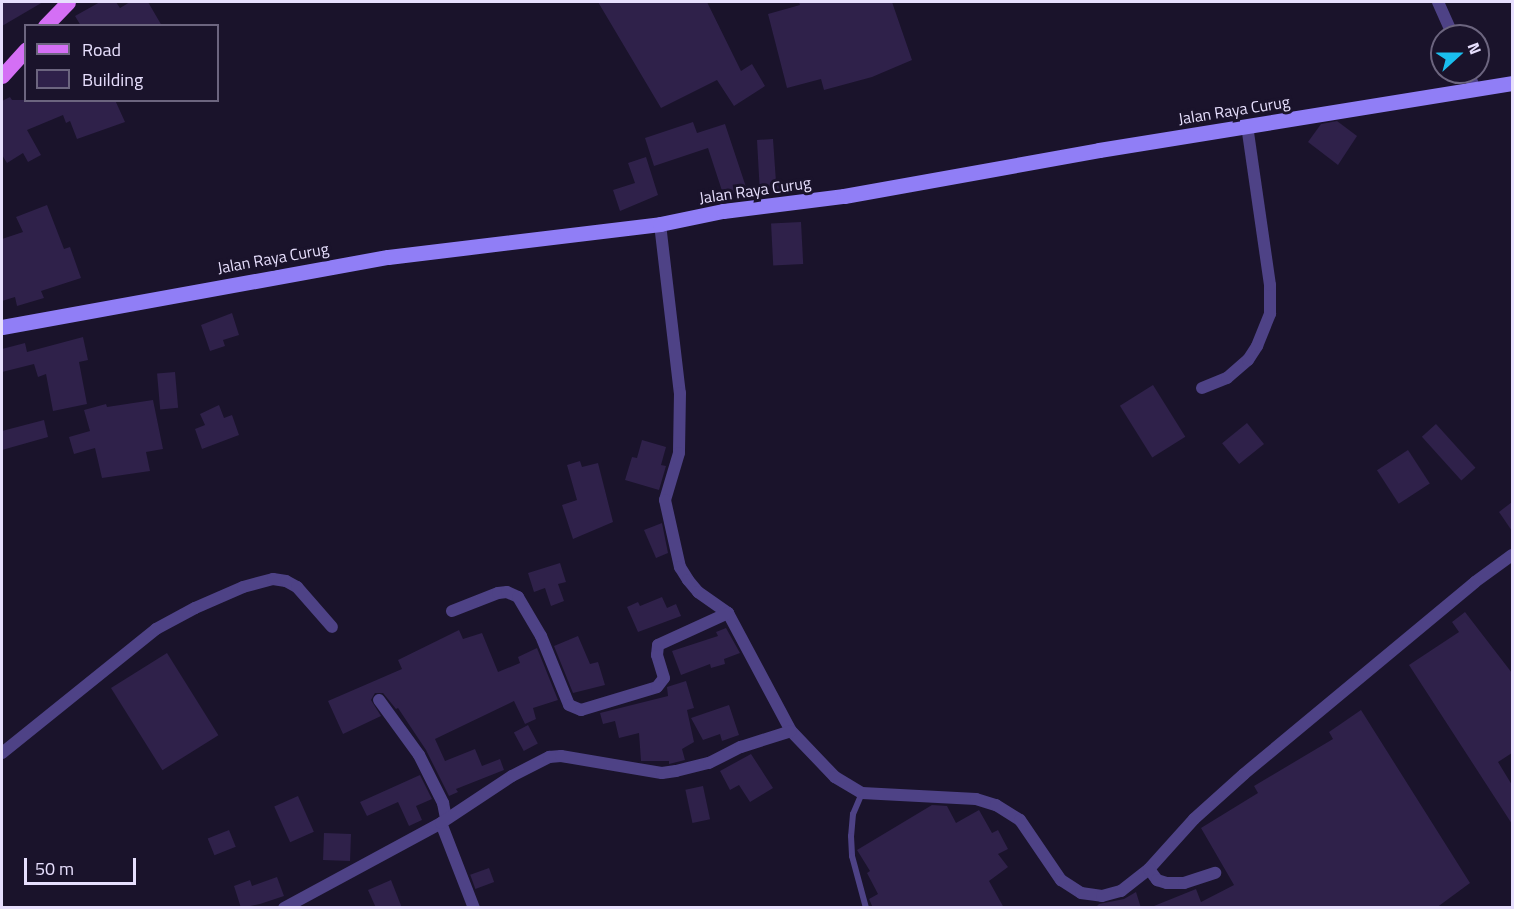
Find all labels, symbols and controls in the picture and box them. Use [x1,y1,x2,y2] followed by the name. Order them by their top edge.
[24,24,219,102] legend
[1430,24,1490,84] north arrow
[82,36,121,63] text: Road
[1462,39,1488,58] text: N
[82,66,143,93] text: Building
[1177,92,1291,128] street label: Jalan Raya Curug
[698,173,812,207] street label: Jalan Raya Curug
[216,239,330,277] street label: Jalan Raya Curug
[27,846,140,884] scale bar
[35,855,74,882] text: 50 m

